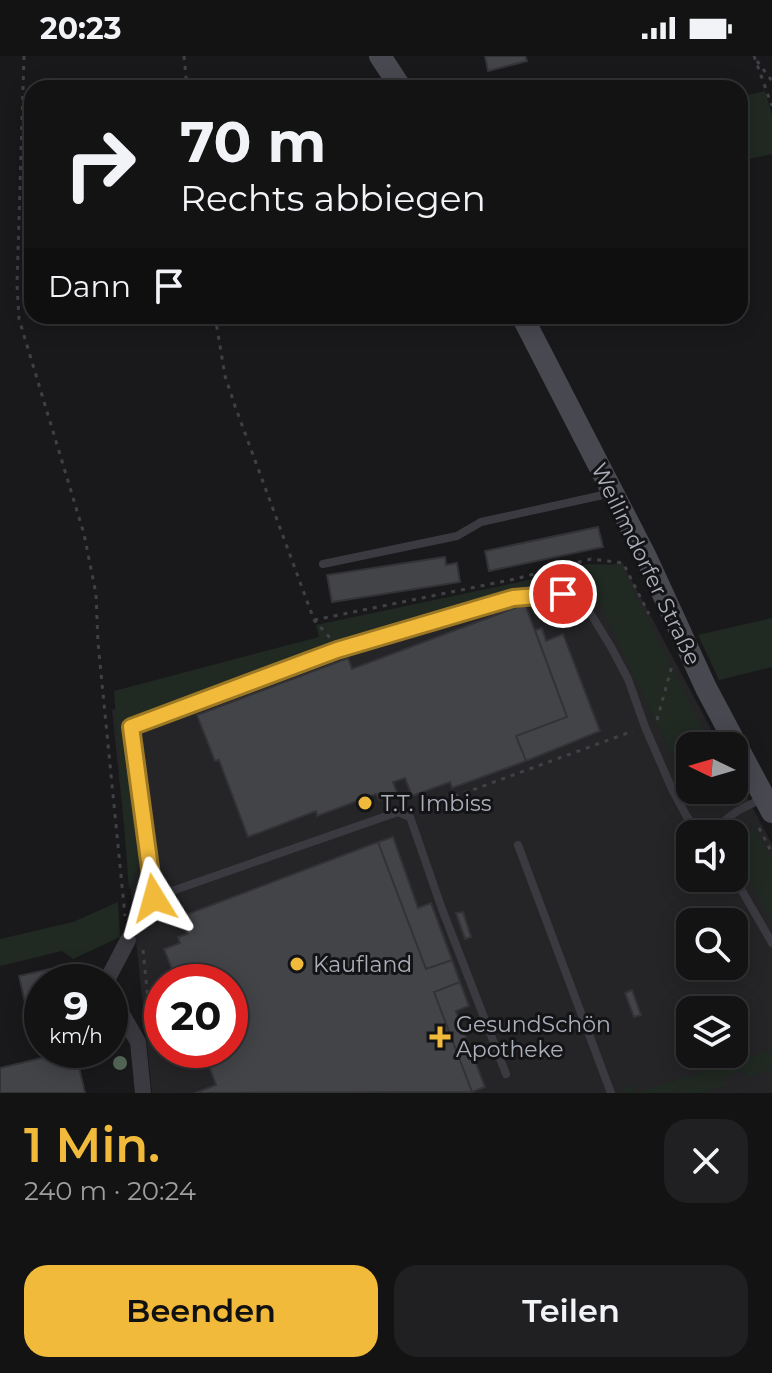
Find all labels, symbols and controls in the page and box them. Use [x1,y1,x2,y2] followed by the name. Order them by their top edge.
[40,10,121,47] text: 20:23
[180,108,326,176] text: 70 m
[48,112,152,216] icon: right
[180,176,486,220] text: Rechts abbiegen
[147,264,191,308] icon: arrive
[48,268,131,305] text: Dann
[585,458,707,670] street label: Weilimdorfer Straße
[529,560,597,628] pin
[541,572,585,616] icon: arrive
[676,732,748,804] north arrow
[676,732,748,1068] map controls
[381,790,492,817] place label: T.T. Imbiss
[356,794,374,812] marker: T.T. Imbiss
[676,820,748,892] button: sound
[112,856,196,940] position arrow
[676,908,748,980] button: search
[313,951,412,978] place label: Kaufland
[288,955,306,973] marker: Kaufland
[144,964,248,1068] speed limit sign: 20
[63,981,89,1030] text: 9
[676,996,748,1068] button: layers
[456,1011,611,1063] place label: GesundSchön Apotheke
[49,1024,103,1048] text: km/h
[431,1028,449,1046] marker: GesundSchön Apotheke
[24,1116,160,1174] text: 1 Min.
[664,1119,748,1203] button: close
[24,1175,196,1207] text: 240 m · 20:24
[24,1265,378,1357] button: Beenden
[394,1265,748,1357] button: Teilen

